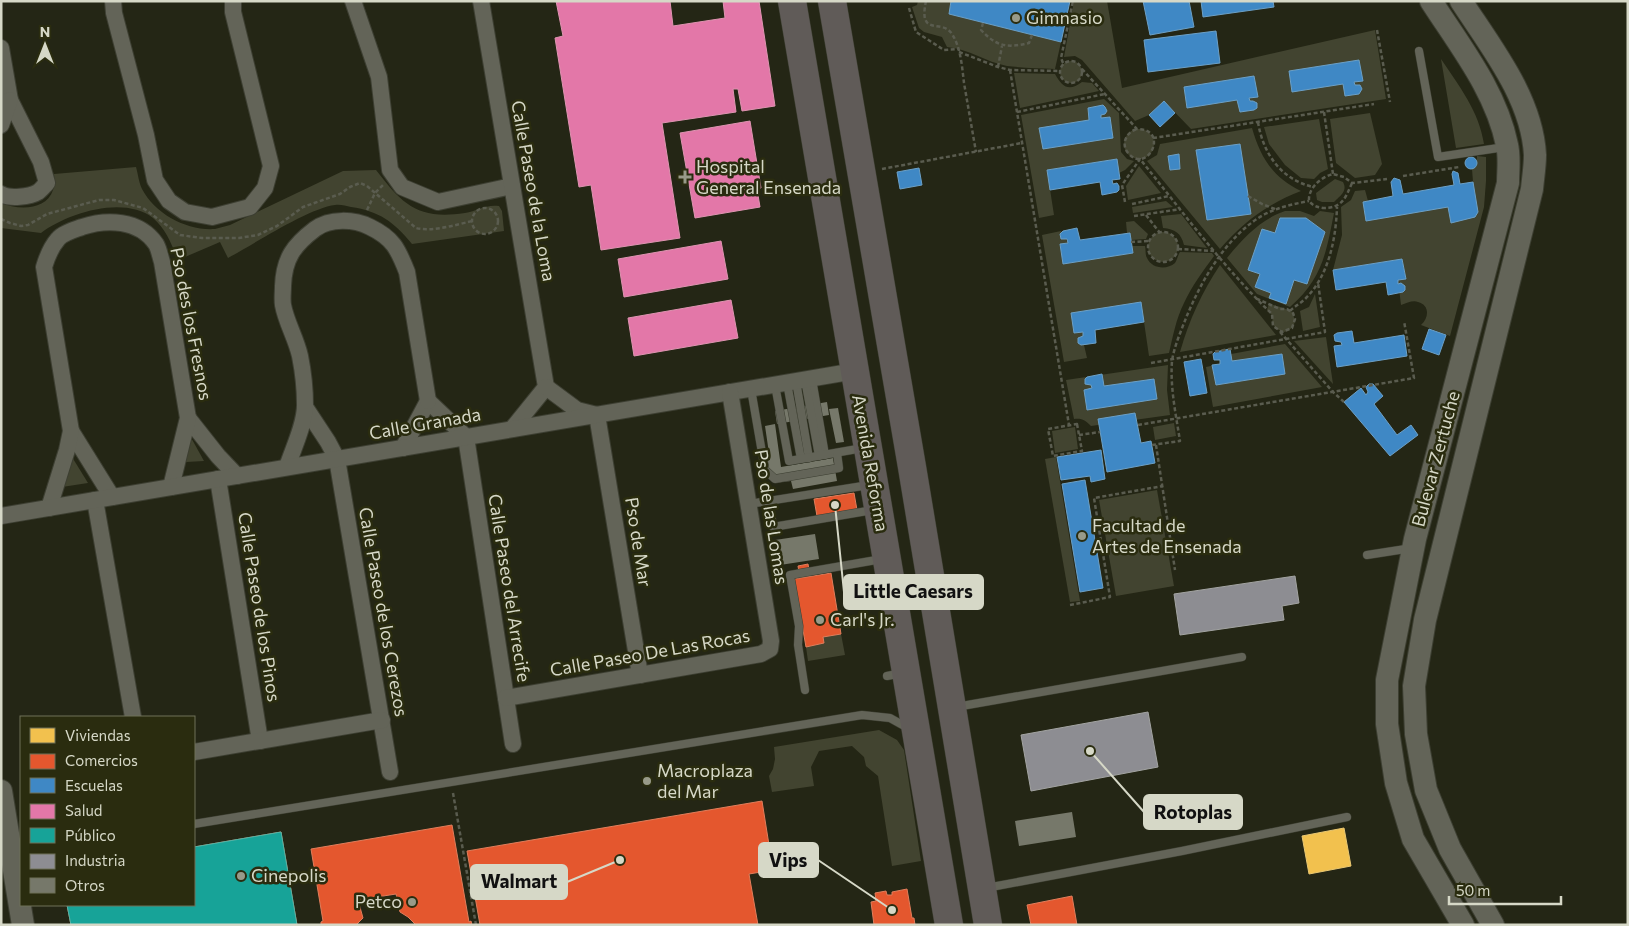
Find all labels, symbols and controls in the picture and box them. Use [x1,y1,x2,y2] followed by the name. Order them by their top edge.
[1026,6,1103,28] place label: Gimnasio
[1010,12,1022,24] marker: Gimnasio
[20,20,70,70] north arrow
[40,23,50,40] text: N
[507,99,561,283] street label: Calle Paseo de la Loma
[696,155,841,198] place label: Hospital General Ensenada
[678,170,692,184] marker: Hospital General Ensenada
[166,245,218,402] street label: Pso des los Fresnos
[1406,388,1464,529] street label: Bulevar Zertuche
[848,393,894,533] street label: Avenida Reforma
[367,402,482,444] street label: Calle Granada
[750,448,794,586] street label: Pso de las Lomas
[484,492,536,683] street label: Calle Paseo del Arrecife
[621,495,657,588] street label: Pso de Mar
[355,505,413,718] street label: Calle Paseo de los Cerezos
[234,511,286,703] street label: Calle Paseo de los Pinos
[1092,514,1242,557] place label: Facultad de Artes de Ensenada
[1076,530,1088,542] marker: Facultad de Artes de Ensenada
[844,575,983,609] callout: Little Caesars
[853,579,973,602] text: Little Caesars
[830,608,895,630] place label: Carl's Jr.
[814,614,826,626] marker: Carl's Jr.
[548,624,752,680] street label: Calle Paseo De Las Rocas
[20,716,195,906] legend
[65,726,131,744] text: Viviendas
[65,751,138,769] text: Comercios
[657,759,753,802] place label: Macroplaza del Mar
[641,775,653,787] marker: Macroplaza del Mar
[65,776,123,794] text: Escuelas
[1144,795,1242,829] callout: Rotoplas
[1154,800,1232,823] text: Rotoplas
[65,801,103,819] text: Salud
[65,826,116,844] text: Público
[759,843,818,877] callout: Vips
[769,848,807,871] text: Vips
[65,851,125,869] text: Industria
[251,864,327,886] place label: Cinepolis
[471,865,567,899] callout: Walmart
[481,869,557,892] text: Walmart
[235,870,247,882] marker: Cinepolis
[1449,874,1562,906] scale bar
[65,876,105,894] text: Otros
[1456,881,1490,899] text: 50 m
[355,890,402,912] place label: Petco
[406,896,418,908] marker: Petco

